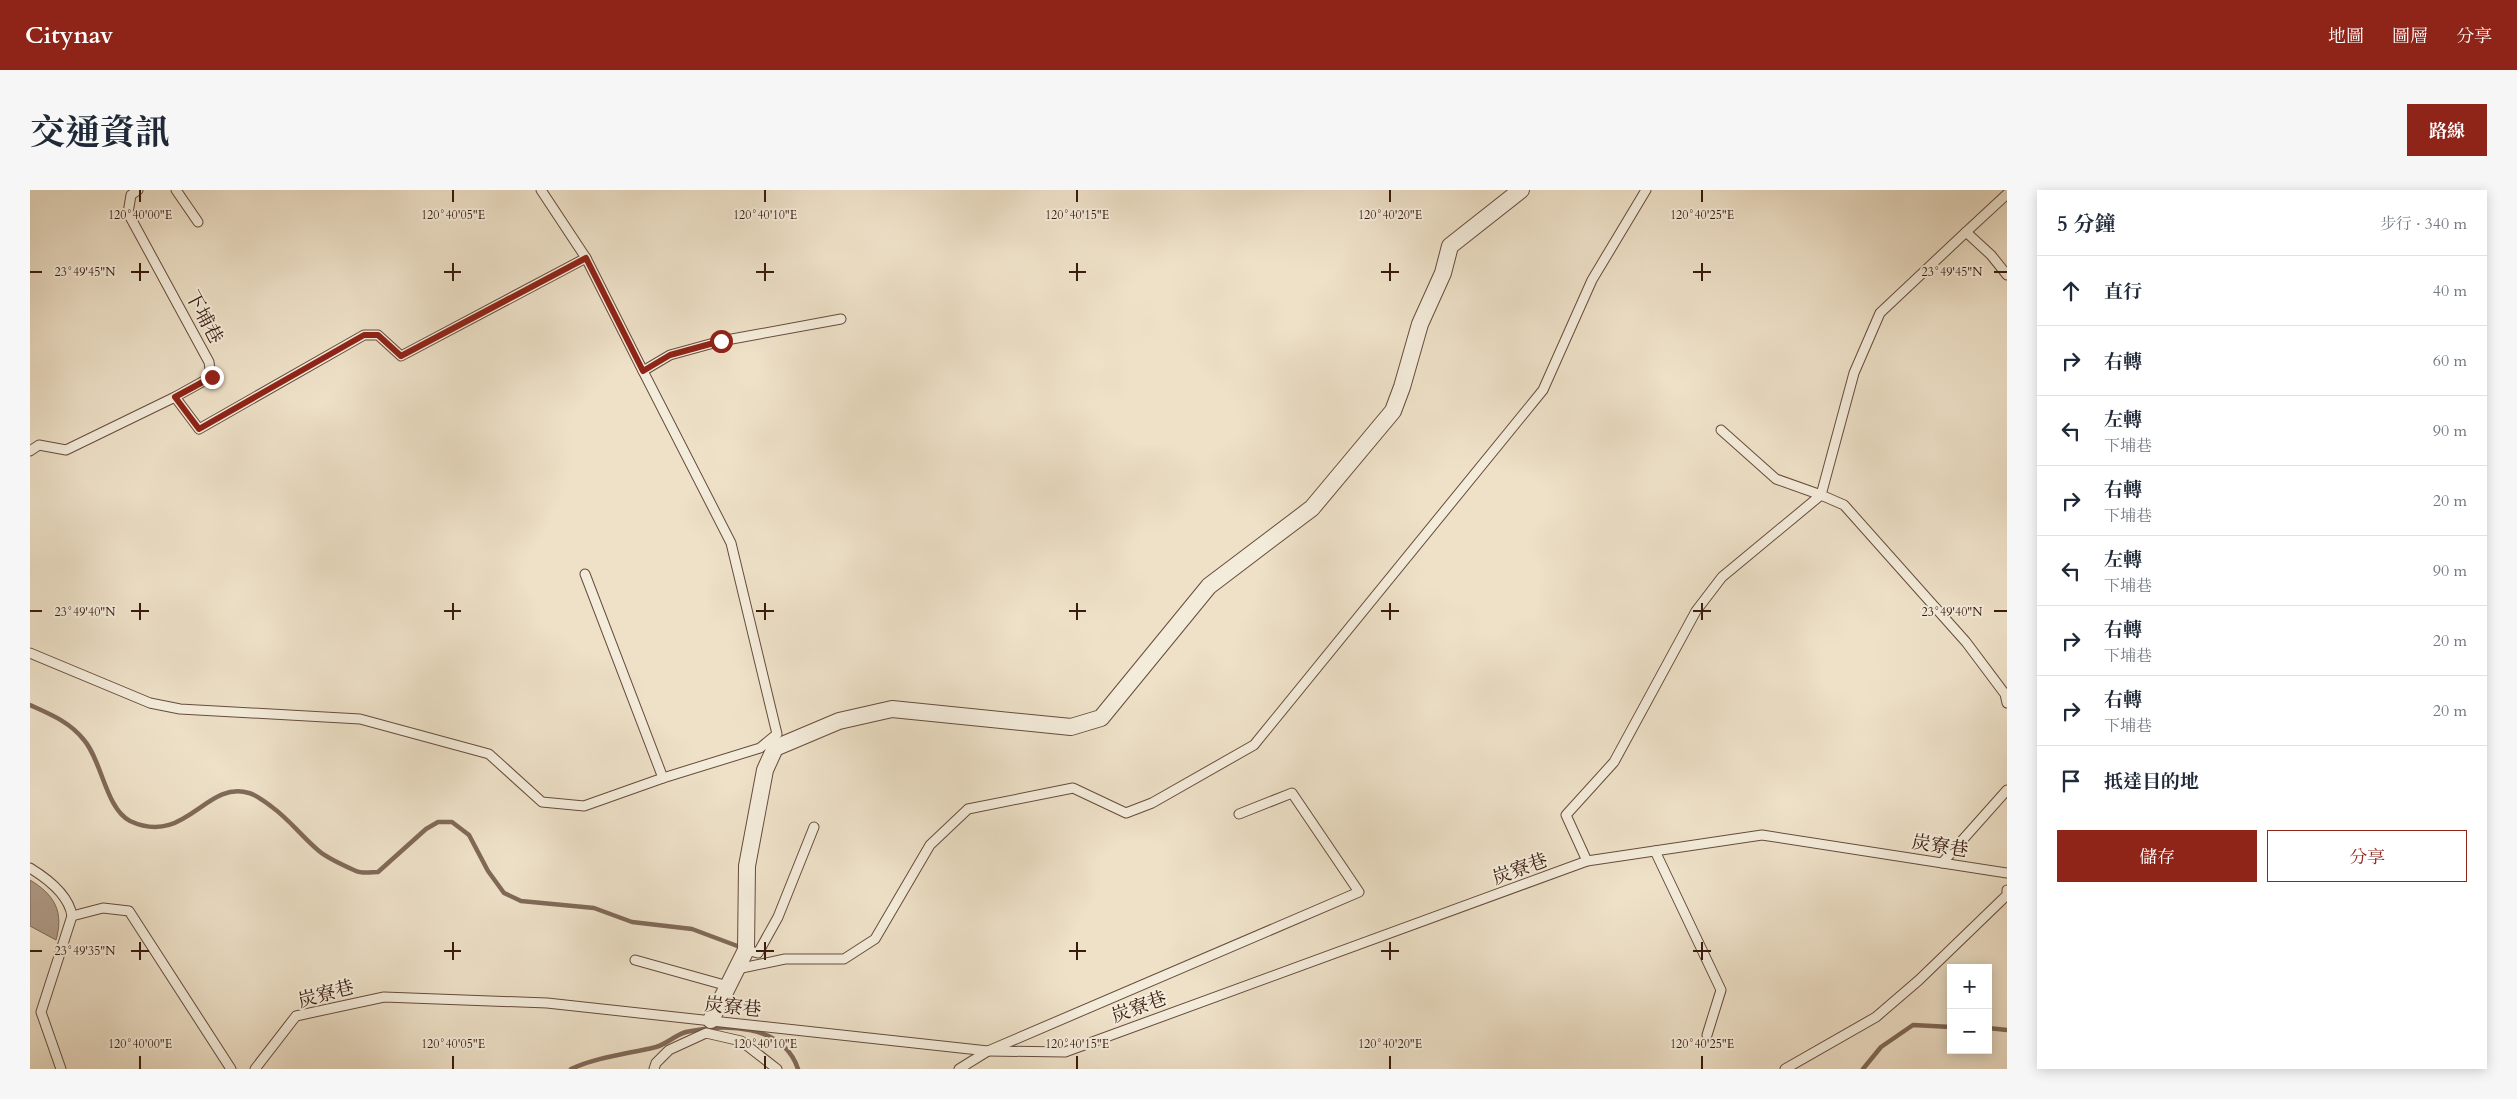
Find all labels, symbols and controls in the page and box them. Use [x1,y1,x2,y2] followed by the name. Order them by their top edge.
[25,19,113,52] text: Citynav
[2328,24,2364,49] text: 地圖
[2392,24,2428,49] text: 圖層
[2456,24,2492,49] text: 分享
[2407,104,2487,156] button: 路線
[30,109,170,157] text: 交通資訊
[108,207,172,223] text: 120°40'00"E
[421,207,485,223] text: 120°40'05"E
[733,207,797,223] text: 120°40'10"E
[1045,207,1109,223] text: 120°40'15"E
[1358,207,1422,223] text: 120°40'20"E
[1670,207,1734,223] text: 120°40'25"E
[2057,210,2115,239] text: 5 分鐘
[2380,213,2467,235] text: 步行 · 340 m
[55,264,116,280] text: 23°49'45"N
[1922,264,1983,280] text: 23°49'45"N
[2057,277,2085,305] icon: ahead
[2104,279,2142,305] text: 直行
[2433,280,2467,302] text: 40 m
[179,286,229,348] street label: 下埔巷
[710,330,733,353] route start
[2057,347,2085,375] icon: right
[2104,349,2142,375] text: 右轉
[2433,350,2467,372] text: 60 m
[201,366,224,389] route end
[2104,407,2142,433] text: 左轉
[2057,417,2085,445] icon: left
[2433,420,2467,442] text: 90 m
[2104,435,2152,457] text: 下埔巷
[2104,477,2142,503] text: 右轉
[2057,487,2085,515] icon: right
[2433,490,2467,512] text: 20 m
[2104,505,2152,527] text: 下埔巷
[2104,547,2142,573] text: 左轉
[2057,557,2085,585] icon: left
[2433,560,2467,582] text: 90 m
[2104,575,2152,597] text: 下埔巷
[55,604,116,620] text: 23°49'40"N
[1922,604,1983,620] text: 23°49'40"N
[2104,617,2142,643] text: 右轉
[2057,627,2085,655] icon: right
[2433,630,2467,652] text: 20 m
[2104,645,2152,667] text: 下埔巷
[2104,687,2142,713] text: 右轉
[2057,697,2085,725] icon: right
[2433,700,2467,722] text: 20 m
[2104,715,2152,737] text: 下埔巷
[2057,767,2085,795] icon: arrive
[2104,769,2199,795] text: 抵達目的地
[1910,829,1970,863] street label: 炭寮巷
[2057,830,2257,882] button: 儲存
[2267,830,2467,882] button: 分享
[1489,847,1551,891] street label: 炭寮巷
[55,943,116,959] text: 23°49'35"N
[1947,964,1992,1054] map controls
[1947,964,1992,1009] button: +
[295,974,357,1014] street label: 炭寮巷
[1108,985,1170,1029] street label: 炭寮巷
[703,991,763,1023] street label: 炭寮巷
[1947,1009,1992,1054] button: −
[108,1036,172,1052] text: 120°40'00"E
[421,1036,485,1052] text: 120°40'05"E
[733,1036,797,1052] text: 120°40'10"E
[1045,1036,1109,1052] text: 120°40'15"E
[1358,1036,1422,1052] text: 120°40'20"E
[1670,1036,1734,1052] text: 120°40'25"E

